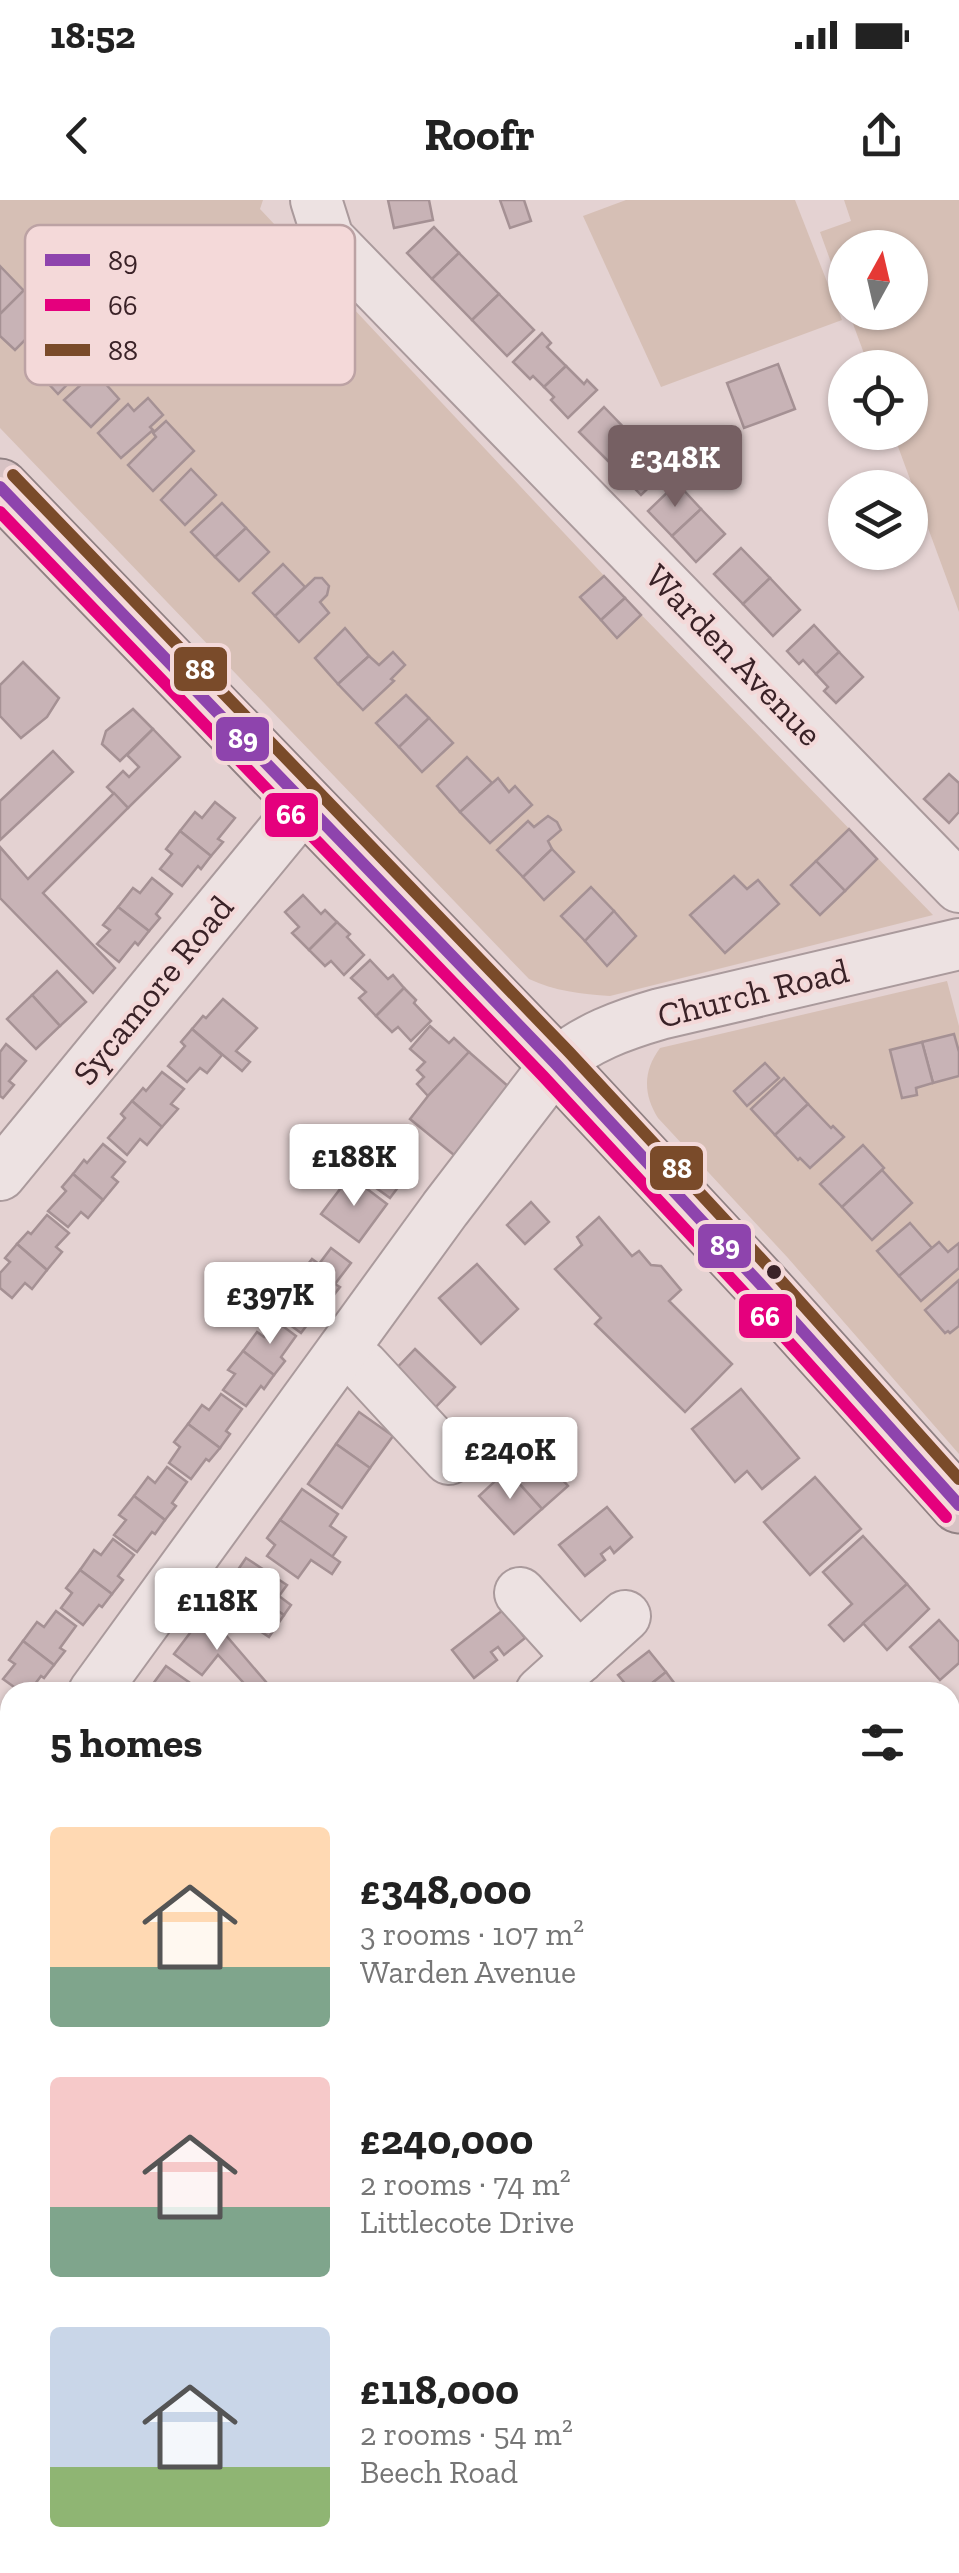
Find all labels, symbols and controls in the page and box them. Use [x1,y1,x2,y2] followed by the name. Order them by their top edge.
[50,12,136,58] text: 18:52
[50,108,105,163] icon: back
[424,108,535,162] text: Roofr
[854,108,909,163] icon: share
[25,225,355,385] legend
[828,230,928,330] north arrow
[828,230,928,570] map controls
[108,244,138,277] text: 89
[108,289,138,322] text: 66
[108,334,138,367] text: 88
[828,350,928,450] button: locate
[605,425,745,510] pin: £348K
[630,438,720,476] text: £348K
[828,470,928,570] button: layers
[637,555,831,755] street label: Warden Avenue
[172,645,229,693] line badge: 88
[185,653,215,686] text: 88
[214,715,271,763] line badge: 89
[228,722,258,755] text: 89
[263,791,320,839] line badge: 66
[276,798,306,831] text: 66
[64,887,242,1093] street label: Sycamore Road
[653,949,853,1037] street label: Church Road
[284,1124,424,1209] pin: £188K
[312,1137,396,1175] text: £188K
[648,1144,705,1192] line badge: 88
[662,1152,692,1185] text: 88
[696,1222,753,1270] line badge: 89
[710,1229,740,1262] text: 89
[200,1262,340,1347] pin: £397K
[764,1262,784,1282] unlabelled marker
[226,1275,314,1313] text: £397K
[737,1292,794,1340] line badge: 66
[750,1300,780,1333] text: 66
[440,1417,580,1502] pin: £240K
[464,1430,556,1468] text: £240K
[147,1568,287,1653] pin: £118K
[177,1581,257,1619] text: £118K
[855,1715,910,1770] icon: filters
[50,1717,203,1768] text: 5 homes
[360,1864,532,1915] text: £348,000
[130,1867,250,1987] icon: home
[360,1915,584,1953] text: 3 rooms · 107 m²
[360,1953,576,1991] text: Warden Avenue
[360,2114,533,2165] text: £240,000
[130,2117,250,2237] icon: home
[360,2165,571,2203] text: 2 rooms · 74 m²
[360,2203,574,2241] text: Littlecote Drive
[360,2364,519,2415] text: £118,000
[130,2367,250,2487] icon: home
[360,2415,573,2453] text: 2 rooms · 54 m²
[360,2453,518,2491] text: Beech Road

